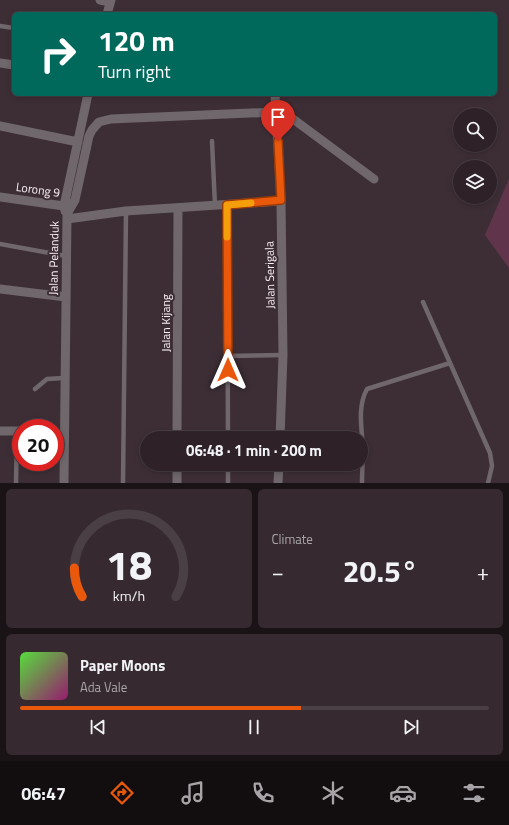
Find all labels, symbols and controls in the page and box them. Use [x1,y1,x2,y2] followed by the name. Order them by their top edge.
[98,19,175,62] text: 120 m
[32,28,84,80] icon: right
[98,58,171,85] text: Turn right
[261,100,295,141] pin
[267,106,289,128] icon: arrive
[453,108,497,204] map controls
[453,108,497,152] button: search
[453,160,497,204] button: layers
[15,177,62,202] street label: Lorong 9
[43,221,64,295] street label: Jalan Pelanduk
[259,241,280,309] street label: Jalan Serigala
[156,294,175,352] street label: Jalan Kijang
[207,349,249,391] position arrow
[12,419,64,471] speed limit sign: 20
[186,439,322,462] text: 06:48 · 1 min · 200 m
[272,529,313,549] text: Climate
[105,532,152,595] text: 18
[343,548,418,594] text: 20.5°
[272,555,284,589] text: −
[477,555,489,589] text: +
[113,584,145,606] text: km/h
[80,654,165,677] text: Paper Moons
[80,677,127,697] text: Ada Vale
[87,716,109,738] icon: previous
[243,716,265,738] icon: pause
[400,716,422,738] icon: next
[108,779,136,807] icon: directions
[179,779,207,807] icon: music
[249,779,277,807] icon: phone
[319,779,347,807] icon: climate
[389,779,417,807] icon: car
[460,779,488,807] icon: filters
[21,780,66,807] text: 06:47

